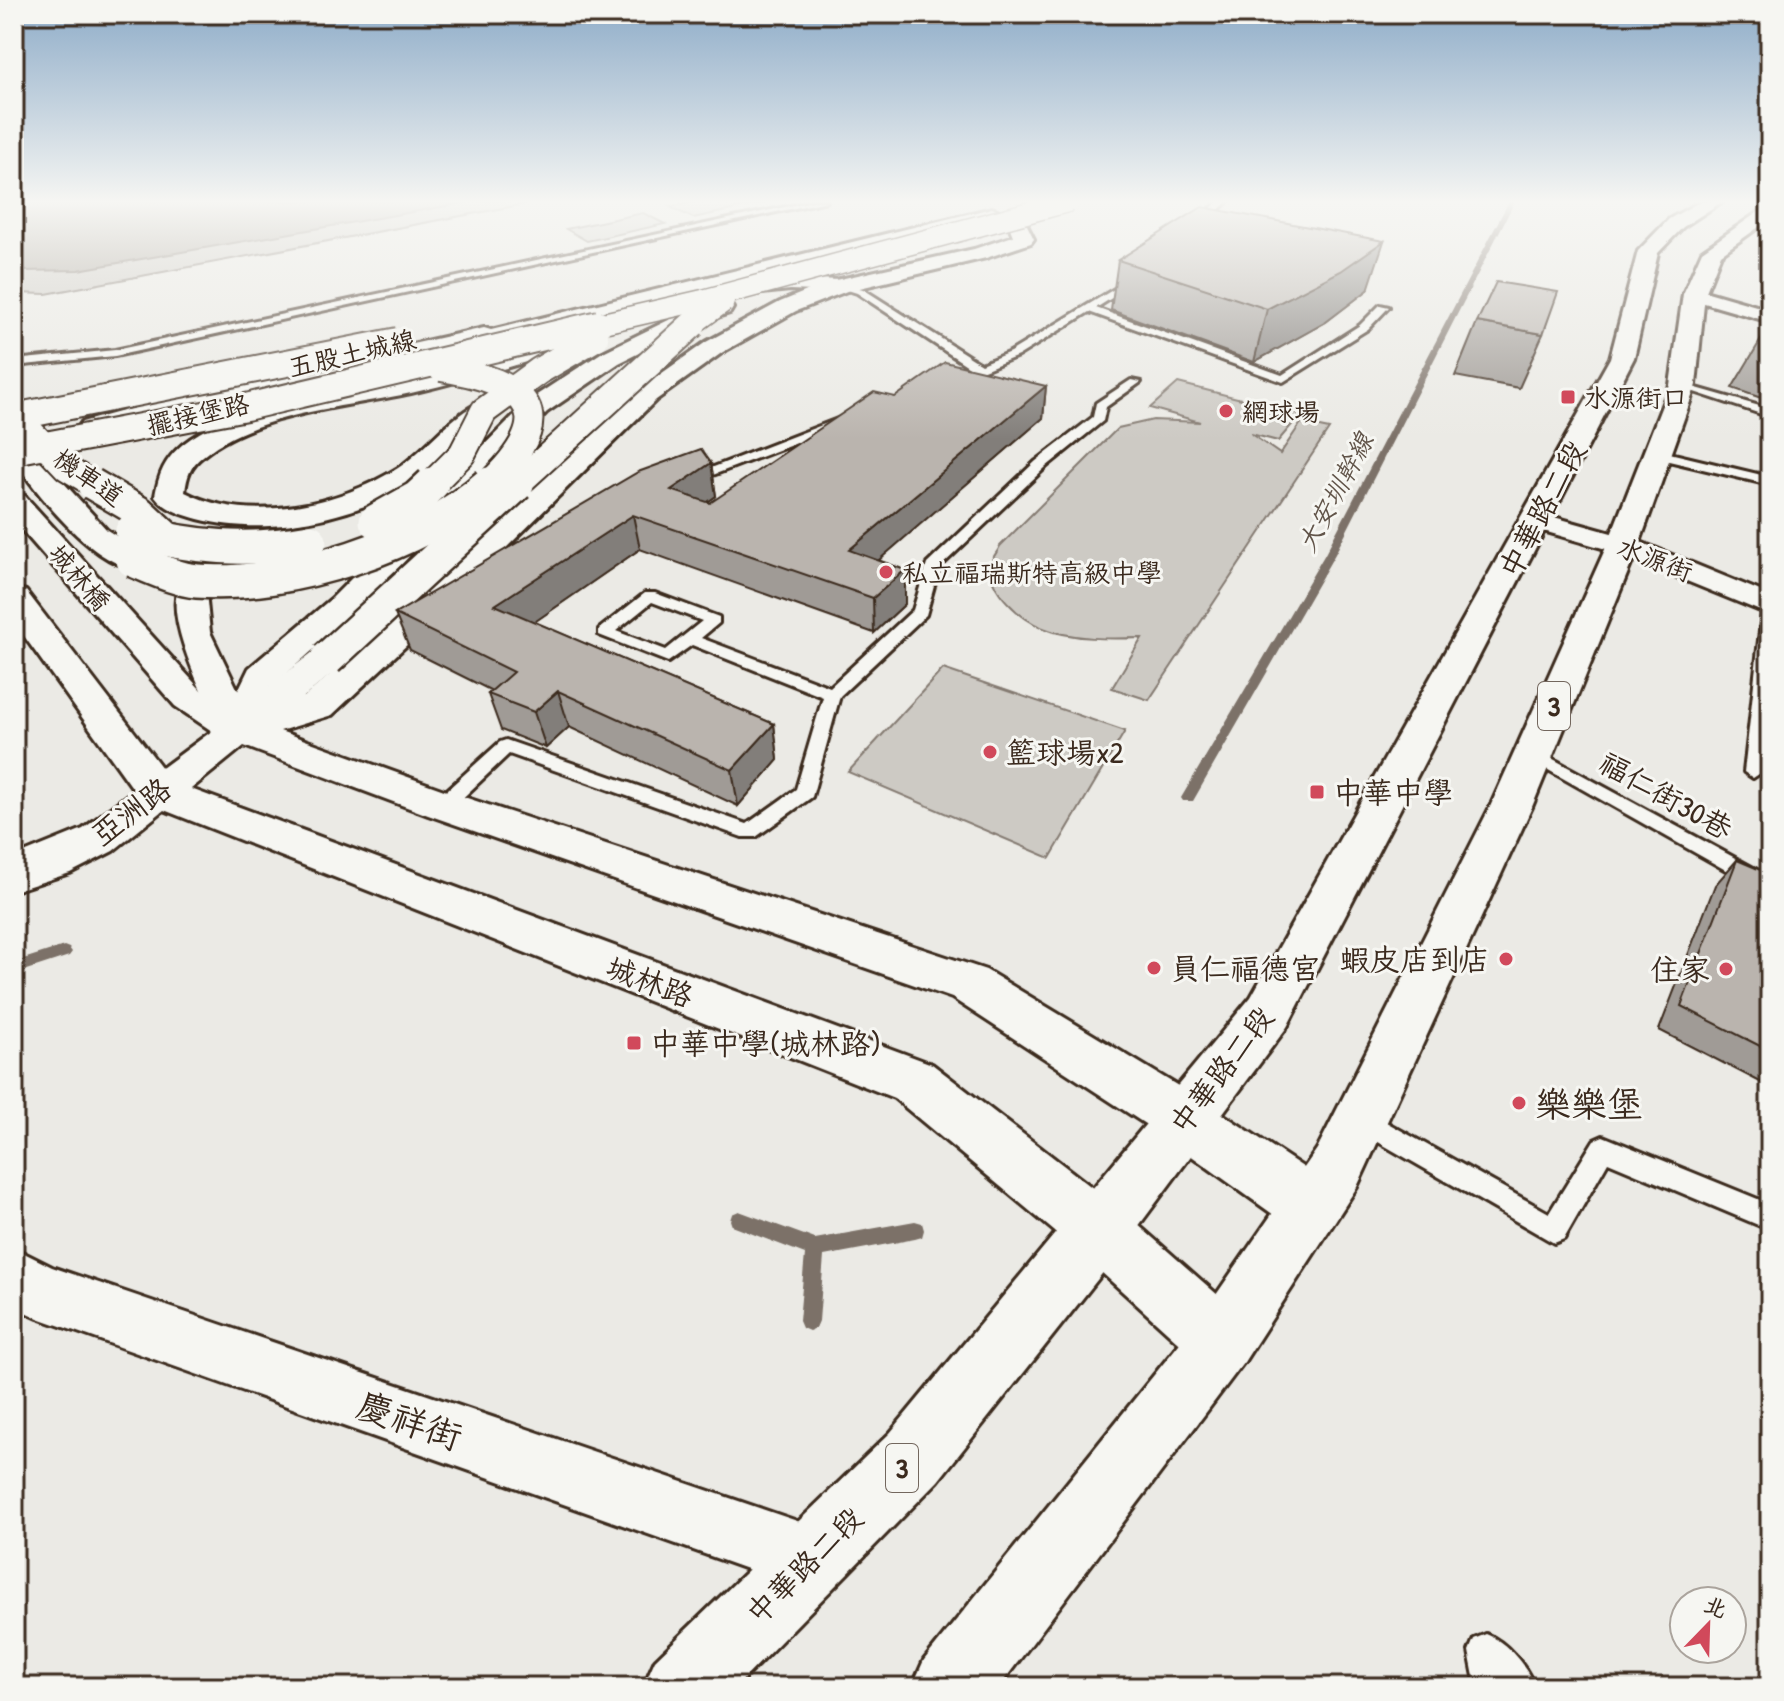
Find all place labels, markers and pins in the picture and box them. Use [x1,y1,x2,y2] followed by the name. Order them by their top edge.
[1584,380,1688,415] place label: 水源街口
[1559,388,1577,406] marker: 水源街口
[1242,394,1320,429] place label: 網球場
[1217,402,1235,420] marker: 網球場
[902,555,1162,590] place label: 私立福瑞斯特高級中學
[877,563,895,581] marker: 私立福瑞斯特高級中學
[1006,732,1123,772] place label: 籃球場x2
[981,743,999,761] marker: 籃球場x2
[1333,772,1453,812] place label: 中華中學
[1308,783,1326,801] marker: 中華中學
[1340,939,1490,979] place label: 蝦皮店到店
[1170,948,1320,988] place label: 員仁福德宮
[1650,949,1710,989] place label: 住家
[1497,950,1515,968] marker: 蝦皮店到店
[1145,959,1163,977] marker: 員仁福德宮
[1717,960,1735,978] marker: 住家
[650,1023,881,1063] place label: 中華中學(城林路)
[625,1034,643,1052] marker: 中華中學(城林路)
[1535,1079,1643,1128] place label: 樂樂堡
[1510,1094,1528,1112] marker: 樂樂堡

